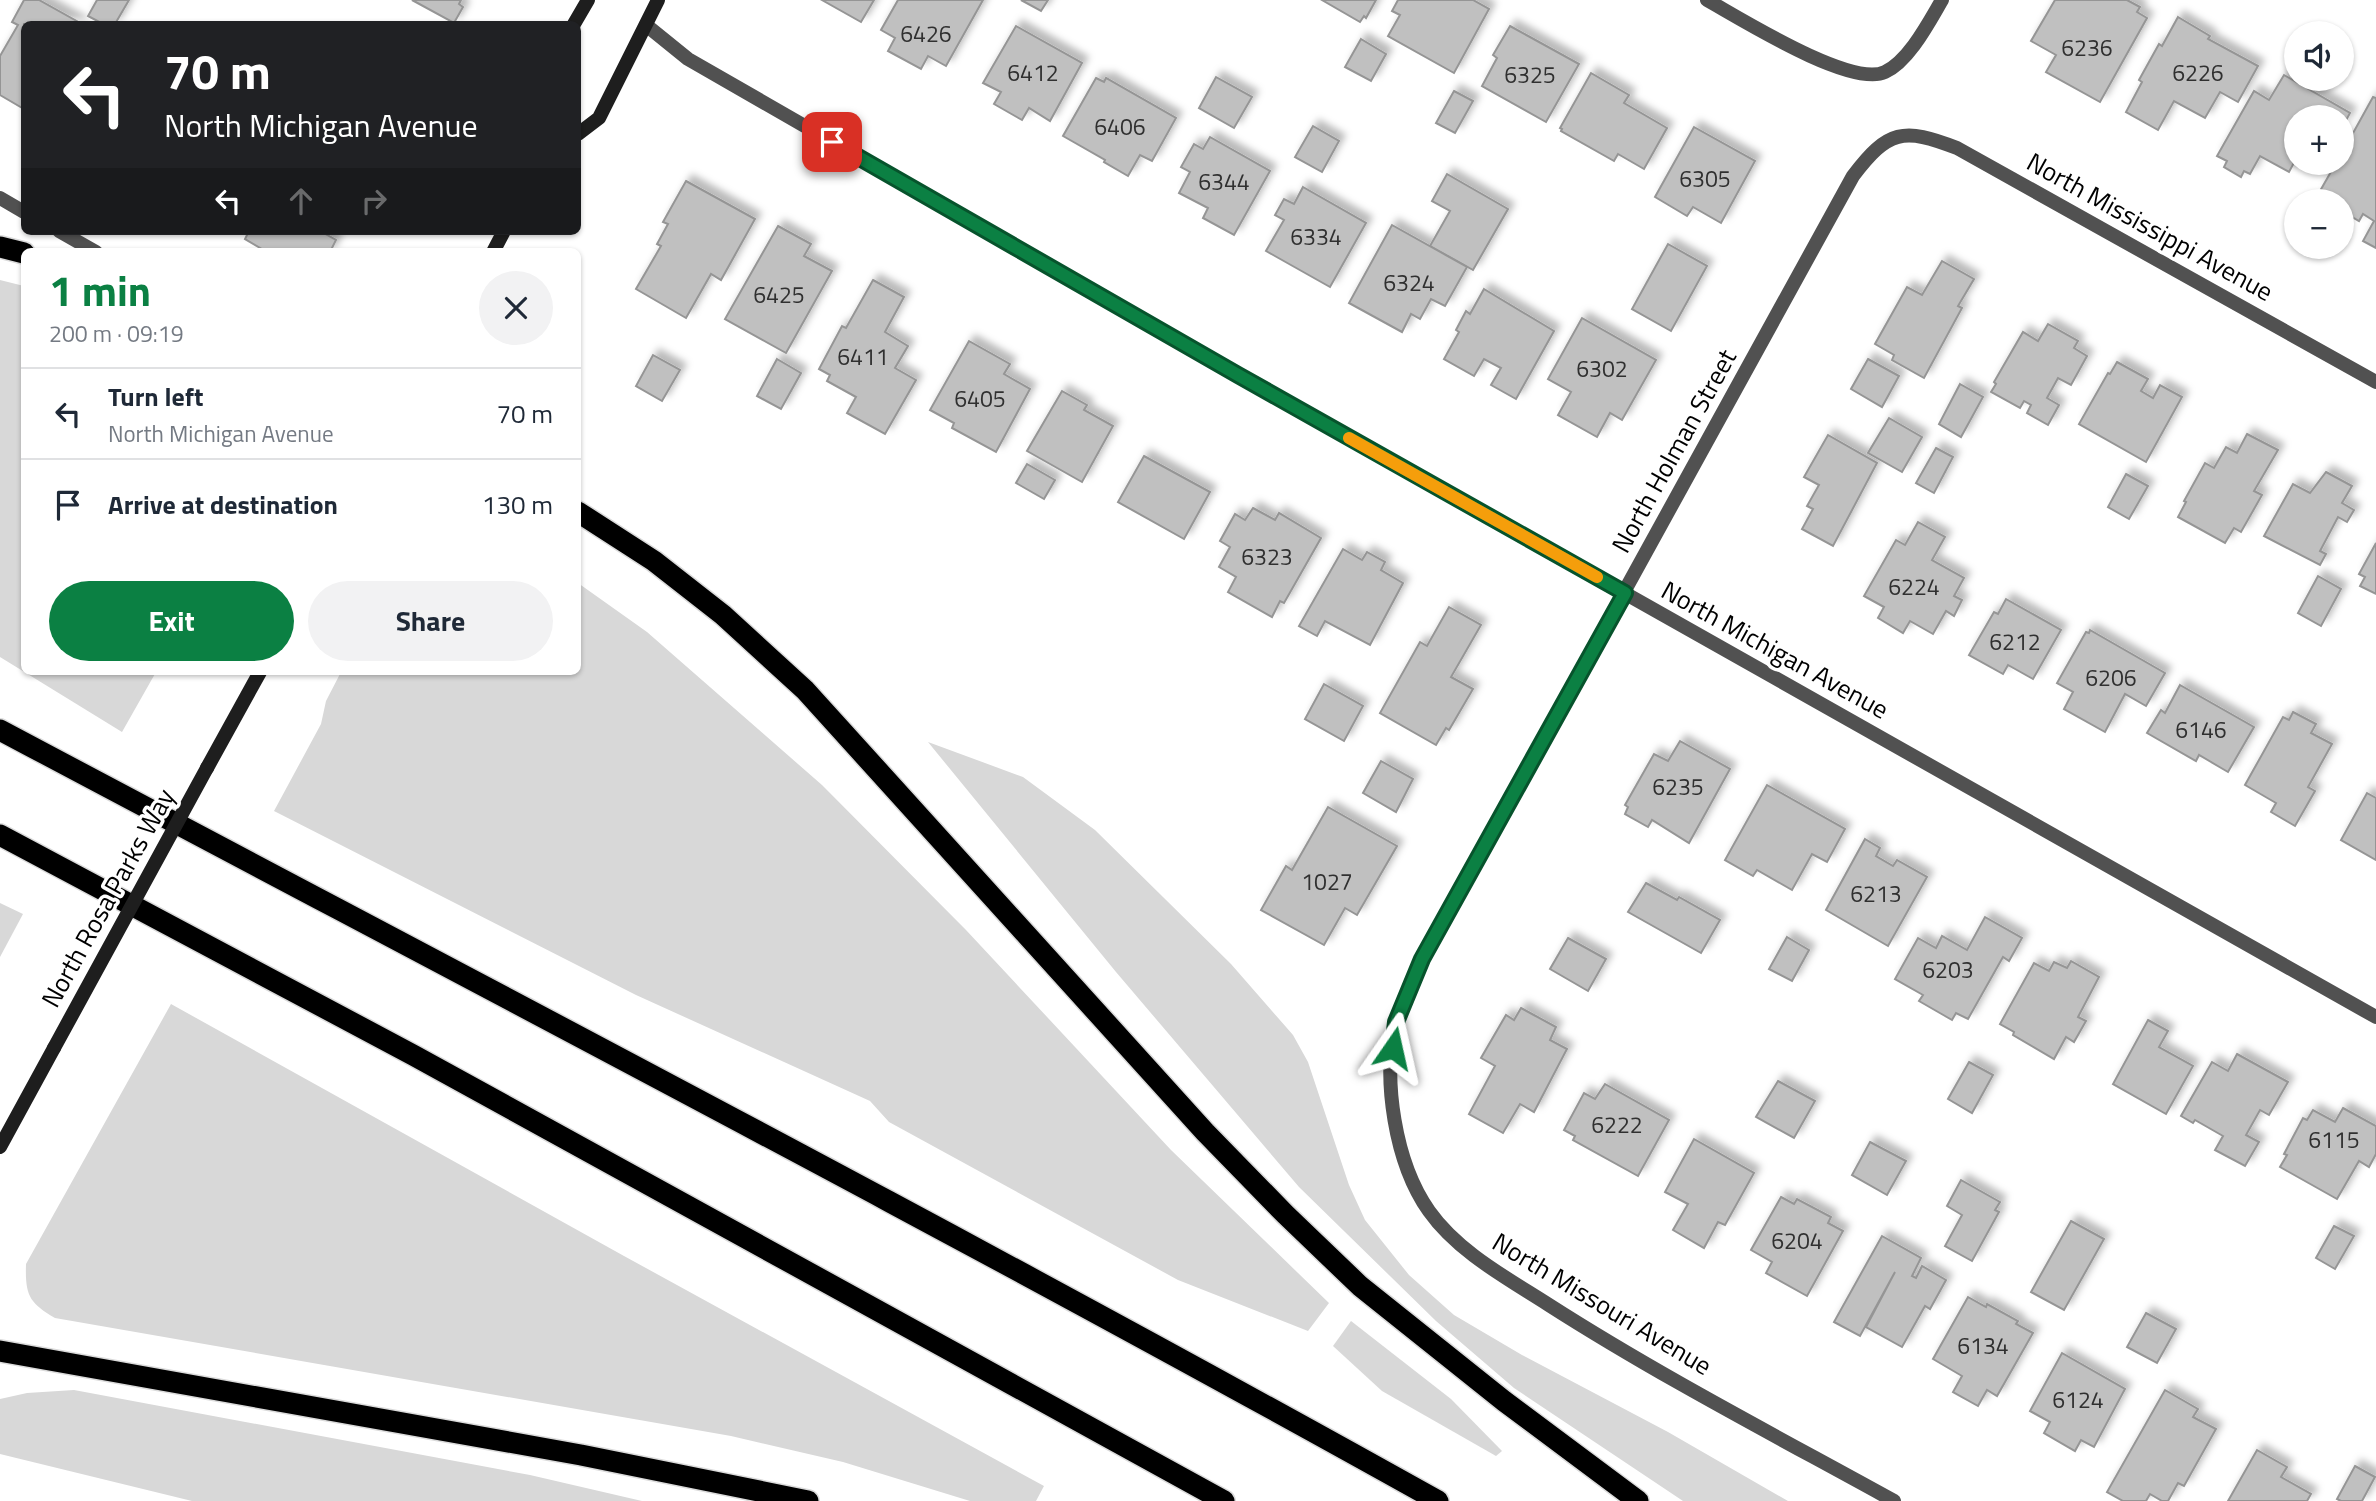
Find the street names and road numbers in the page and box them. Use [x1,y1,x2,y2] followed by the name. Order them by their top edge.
[2020,143,2281,311] street label: North Mississippi Avenue
[1601,342,1746,560] street label: North Holman Street
[1654,571,1896,728] street label: North Michigan Avenue
[31,781,184,1014] street label: North Rosa Parks Way
[1485,1222,1719,1385] street label: North Missouri Avenue

